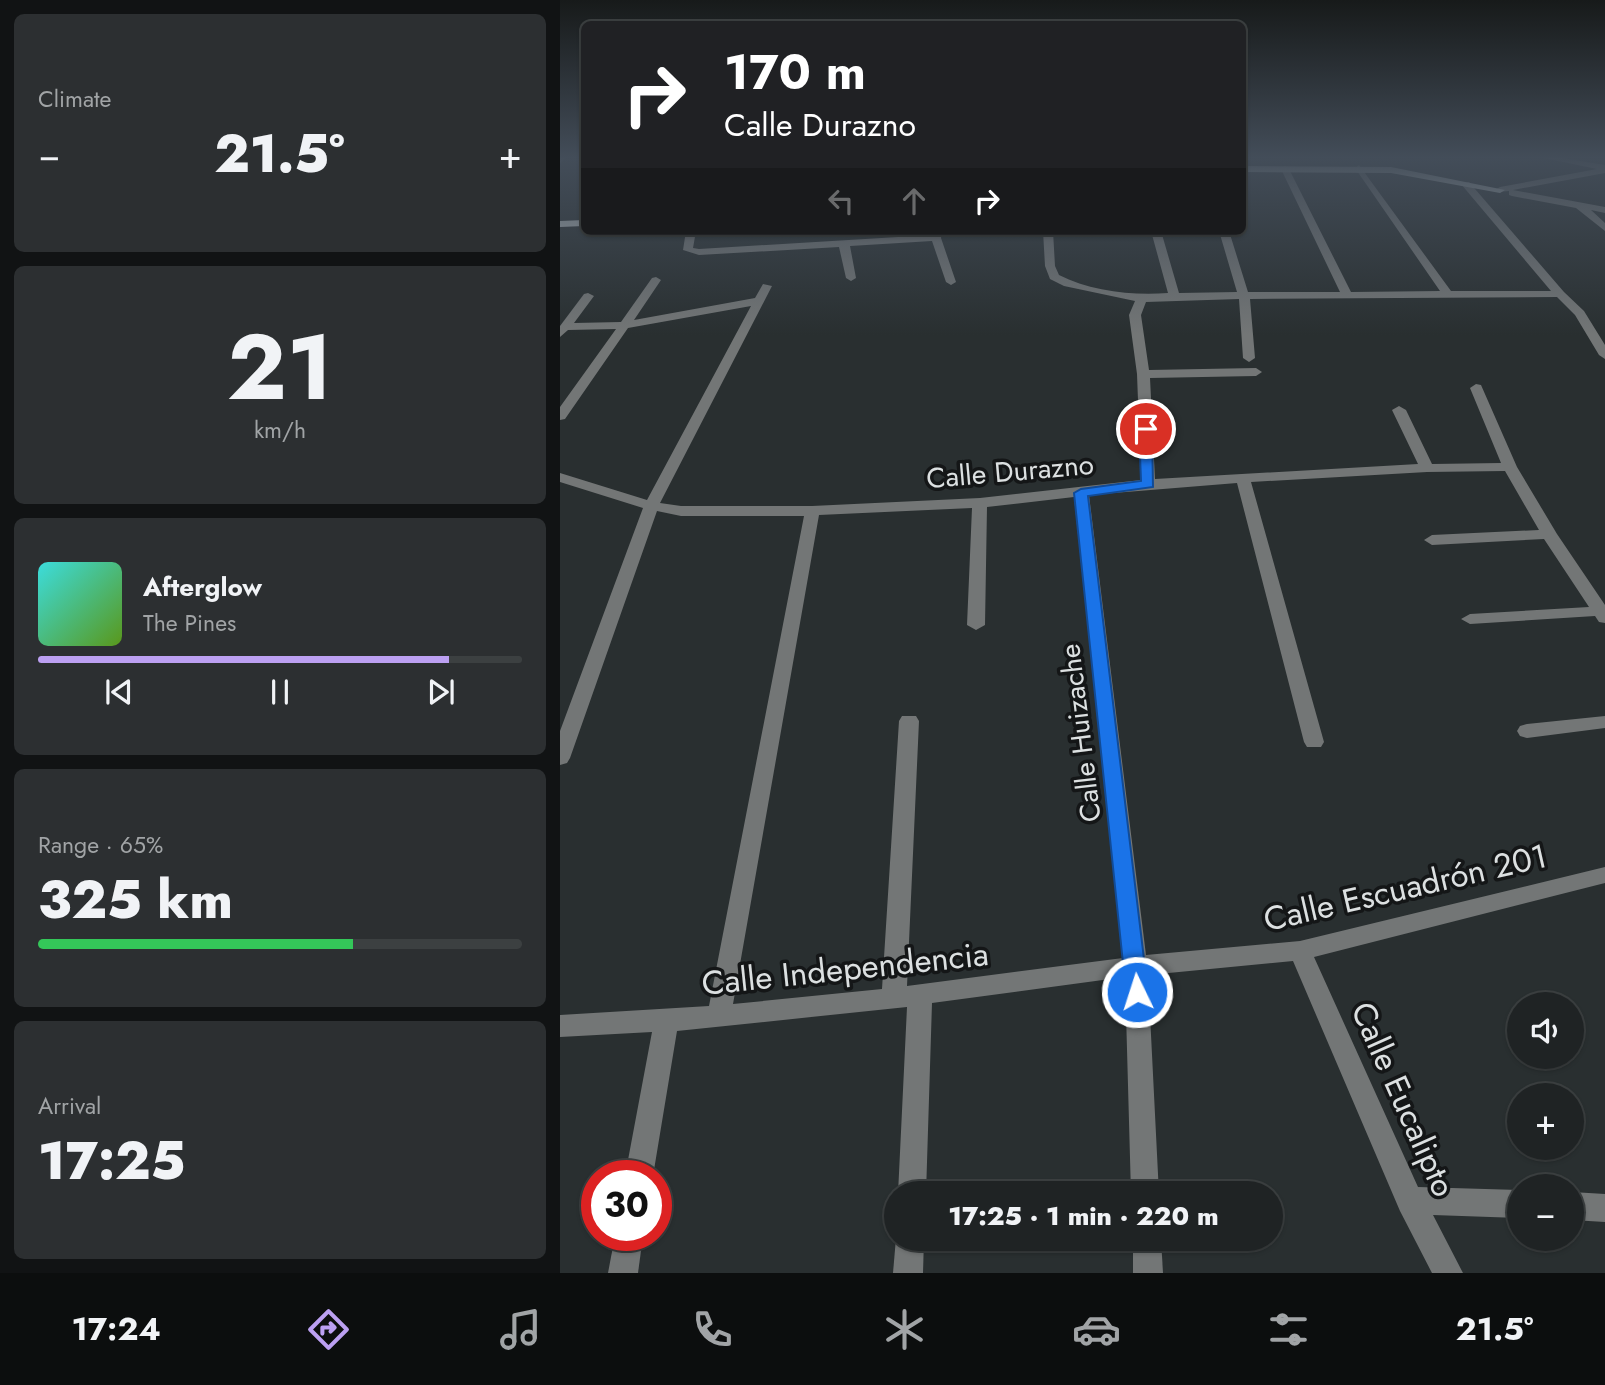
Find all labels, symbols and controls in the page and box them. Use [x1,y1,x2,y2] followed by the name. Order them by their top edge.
[724,37,866,107] text: 170 m
[609,49,700,140] icon: right
[38,82,111,116] text: Climate
[724,102,916,148] text: Calle Durazno
[214,116,345,192] text: 21.5°
[38,127,60,182] text: −
[499,127,522,182] text: +
[822,182,860,220] icon: left
[895,182,933,220] icon: ahead
[968,182,1006,220] icon: right
[227,302,333,433] text: 21
[1116,399,1176,459] pin
[1127,410,1165,448] icon: arrive
[254,413,306,447] text: km/h
[925,444,1096,499] street label: Calle Durazno
[143,568,262,606] text: Afterglow
[143,606,236,640] text: The Pines
[1049,642,1112,824] street label: Calle Huizache
[100,673,138,711] icon: previous
[261,673,299,711] icon: pause
[422,673,460,711] icon: next
[38,828,163,862] text: Range · 65%
[1259,832,1551,943] street label: Calle Escuadrón 201
[38,862,233,938] text: 325 km
[699,930,991,1007] street label: Calle Independencia
[1100,955,1174,1029] position arrow
[1507,992,1584,1251] map controls
[1507,992,1584,1069] button: sound
[1340,994,1467,1204] street label: Calle Eucalipto
[1507,1083,1584,1160] button: +
[38,1089,101,1123] text: Arrival
[38,1123,185,1199] text: 17:25
[581,1160,672,1251] speed limit sign: 30
[1507,1174,1584,1251] button: −
[948,1197,1219,1235] text: 17:25 · 1 min · 220 m
[304,1305,353,1354] icon: directions
[496,1305,545,1354] icon: music
[688,1305,737,1354] icon: phone
[880,1305,929,1354] icon: climate
[1072,1305,1121,1354] icon: car
[1264,1305,1313,1354] icon: filters
[72,1306,161,1352] text: 17:24
[1456,1306,1533,1352] text: 21.5°

